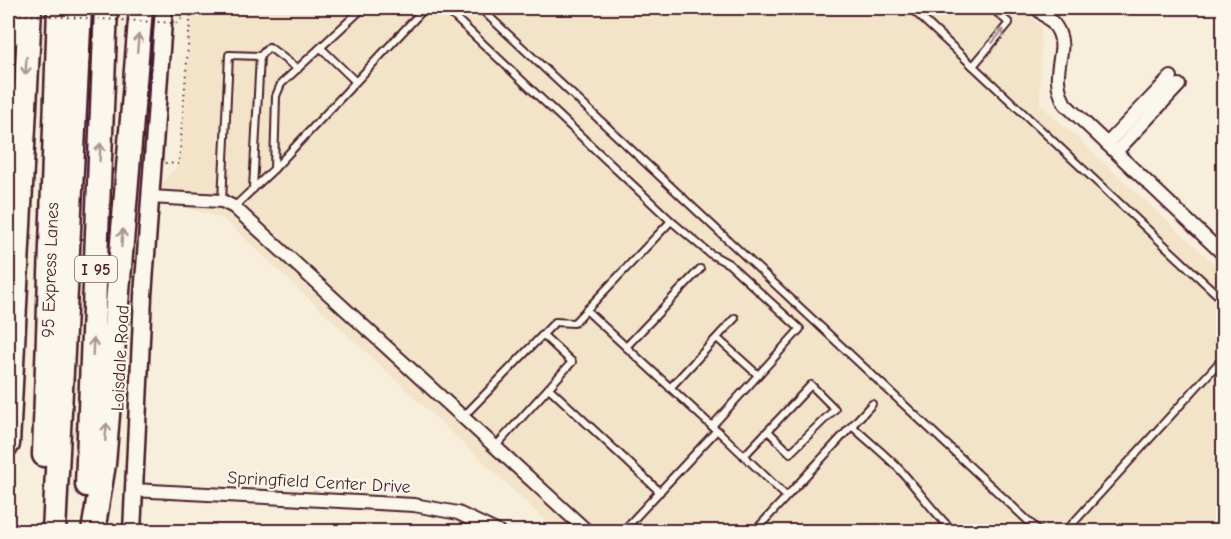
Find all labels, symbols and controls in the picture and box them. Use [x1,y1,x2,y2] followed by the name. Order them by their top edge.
[992,28,1005,44] one-way arrow
[133,34,144,54] one-way arrow
[21,55,32,75] one-way arrow
[95,143,106,163] one-way arrow
[38,202,63,338] street label: 95 Express Lanes
[117,228,128,248] one-way arrow
[75,256,117,282] road number: I 95
[107,304,134,412] street label: Loisdale Road
[87,338,98,358] one-way arrow
[101,423,112,442] one-way arrow
[227,467,411,498] street label: Springfield Center Drive

